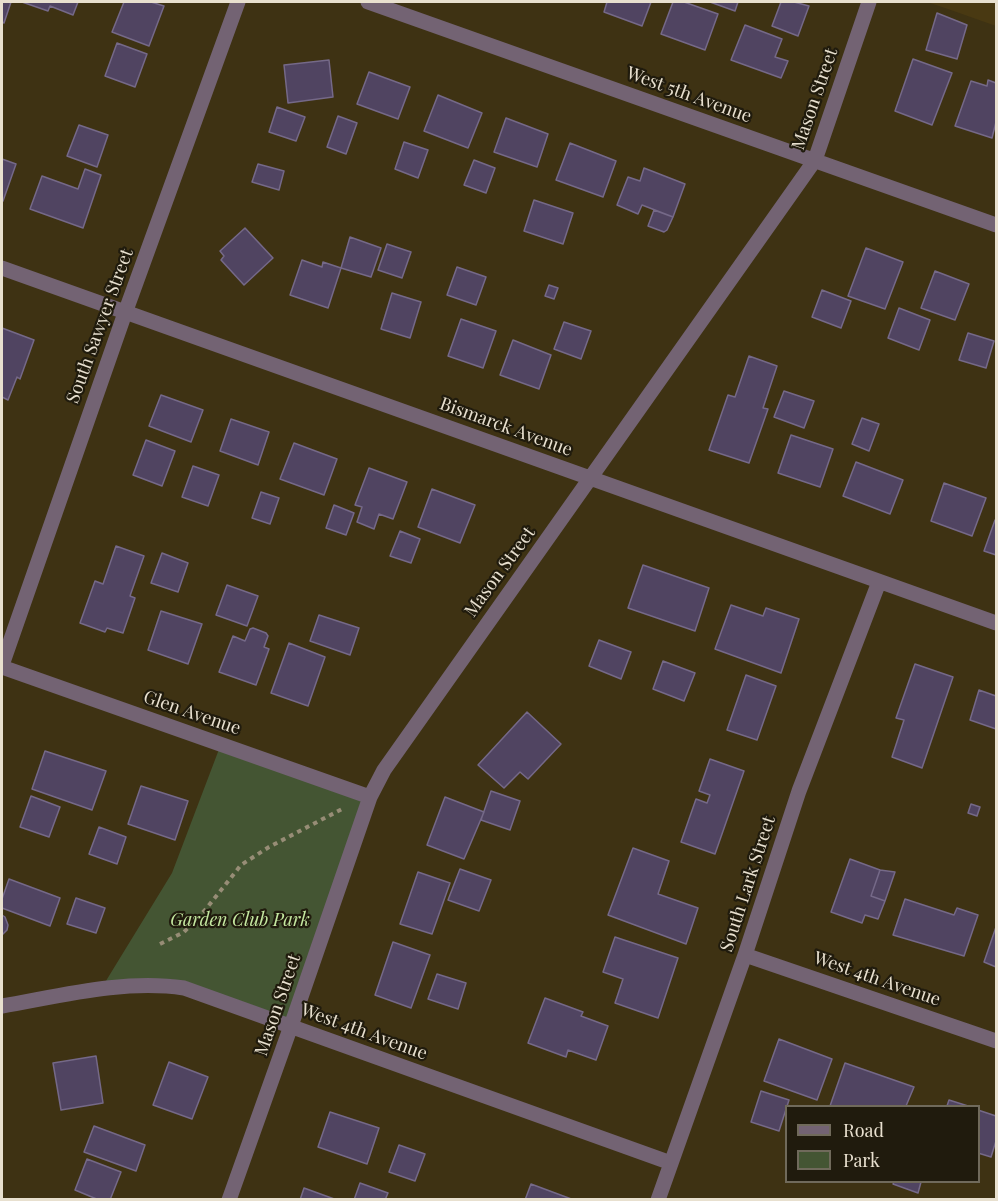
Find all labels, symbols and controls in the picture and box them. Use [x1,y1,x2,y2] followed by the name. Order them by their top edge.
[788,45,842,153] street label: Mason Street
[624,62,754,128] street label: West 5th Avenue
[62,246,138,406] street label: South Sawyer Street
[437,393,575,461] street label: Bismarck Avenue
[460,523,540,621] street label: Mason Street
[141,686,243,740] street label: Glen Avenue
[716,813,780,955] street label: South Lark Street
[170,909,310,931] park label: Garden Club Park
[811,947,943,1011] street label: West 4th Avenue
[251,951,305,1059] street label: Mason Street
[298,999,430,1065] street label: West 4th Avenue
[785,1105,980,1183] legend
[843,1118,884,1142] text: Road
[843,1148,880,1172] text: Park

